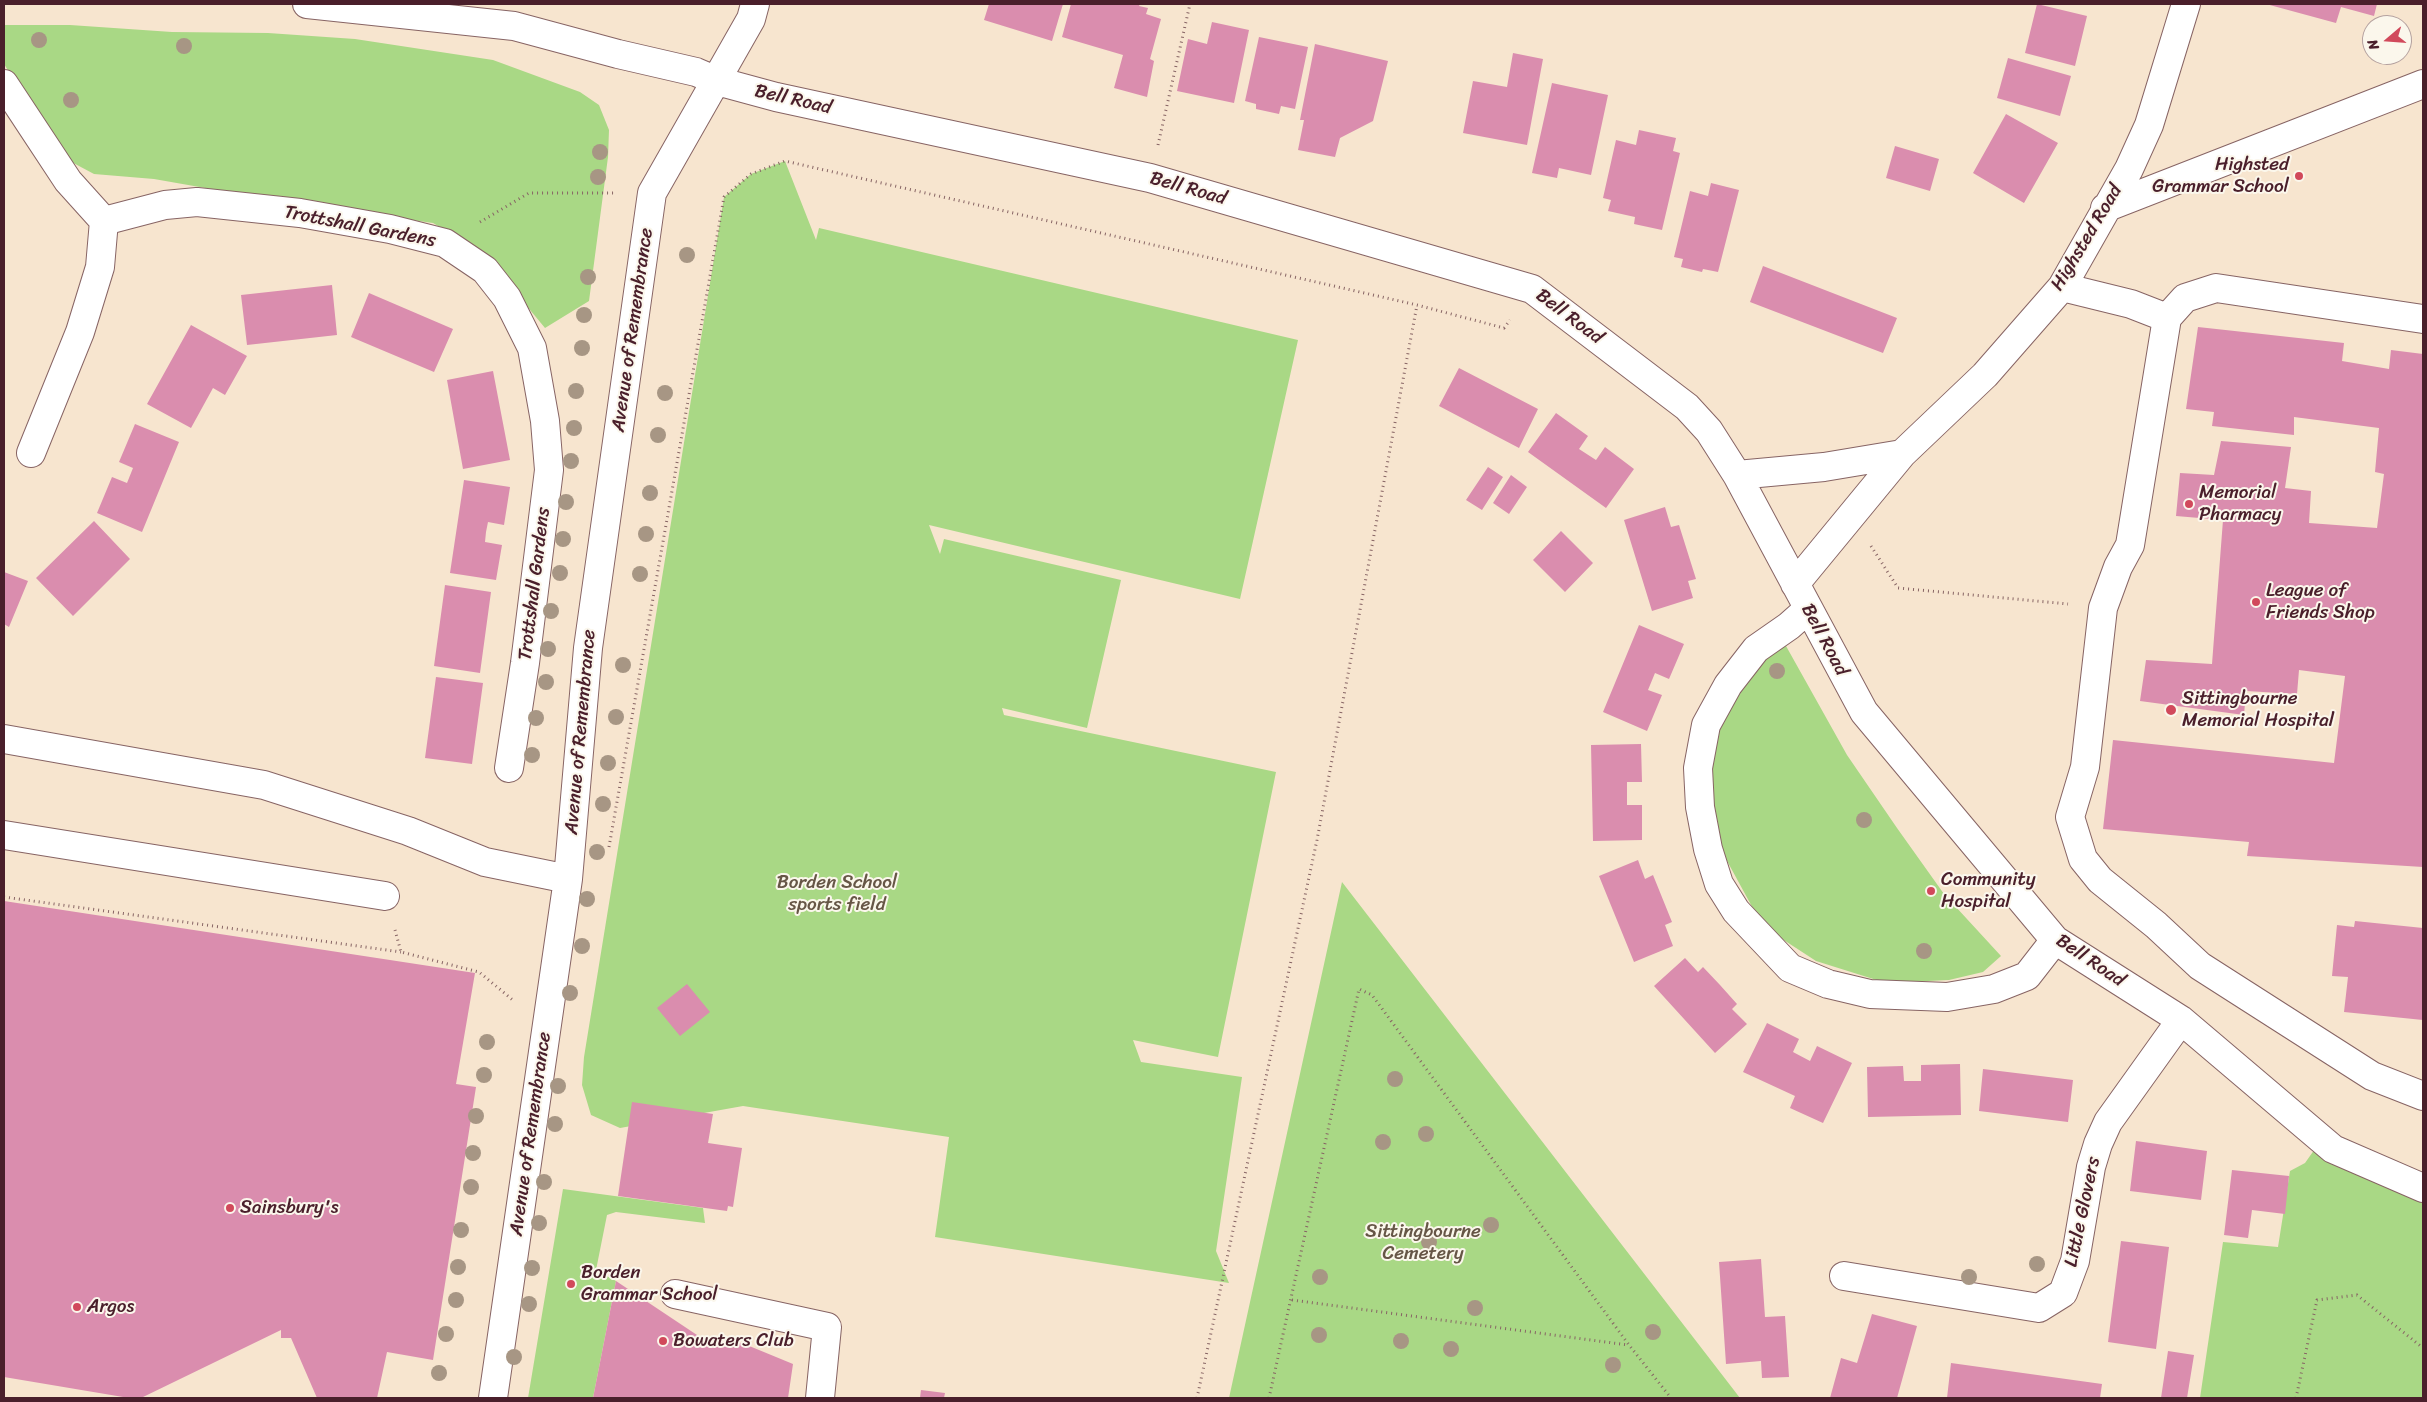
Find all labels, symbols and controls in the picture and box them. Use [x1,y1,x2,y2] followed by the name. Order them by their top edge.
[2362,15,2412,65] north arrow
[2360,36,2387,53] text: N
[752,80,834,120] street label: Bell Road
[2152,154,2289,198] place label: Highsted Grammar School
[1147,167,1229,211] street label: Bell Road
[2293,170,2305,182] marker: Highsted Grammar School
[2046,181,2128,295] street label: Highsted Road
[282,201,438,253] street label: Trottshall Gardens
[607,227,659,433] street label: Avenue of Remembrance
[1531,284,1607,350] street label: Bell Road
[2199,482,2281,526] place label: Memorial Pharmacy
[2183,498,2195,510] marker: Memorial Pharmacy
[514,506,556,662] street label: Trottshall Gardens
[2266,580,2375,624] place label: League of Friends Shop
[2250,596,2262,608] marker: League of Friends Shop
[1796,600,1852,680] street label: Bell Road
[561,628,601,836] street label: Avenue of Remembrance
[2182,688,2334,732] place label: Sittingbourne Memorial Hospital
[2164,703,2178,717] marker: Sittingbourne Memorial Hospital
[1941,869,2036,913] place label: Community Hospital
[777,872,897,916] park label: Borden School sports field
[1925,885,1937,897] marker: Community Hospital
[2051,930,2129,992] street label: Bell Road
[505,1031,557,1237] street label: Avenue of Remembrance
[2060,1155,2106,1269] street label: Little Glovers
[240,1197,339,1219] place label: Sainsbury's
[224,1202,236,1214] marker: Sainsbury's
[1365,1221,1481,1265] park label: Sittingbourne Cemetery
[581,1262,718,1306] place label: Borden Grammar School
[565,1278,577,1290] marker: Borden Grammar School
[87,1296,134,1318] place label: Argos
[71,1301,83,1313] marker: Argos
[673,1330,794,1352] place label: Bowaters Club
[657,1335,669,1347] marker: Bowaters Club

